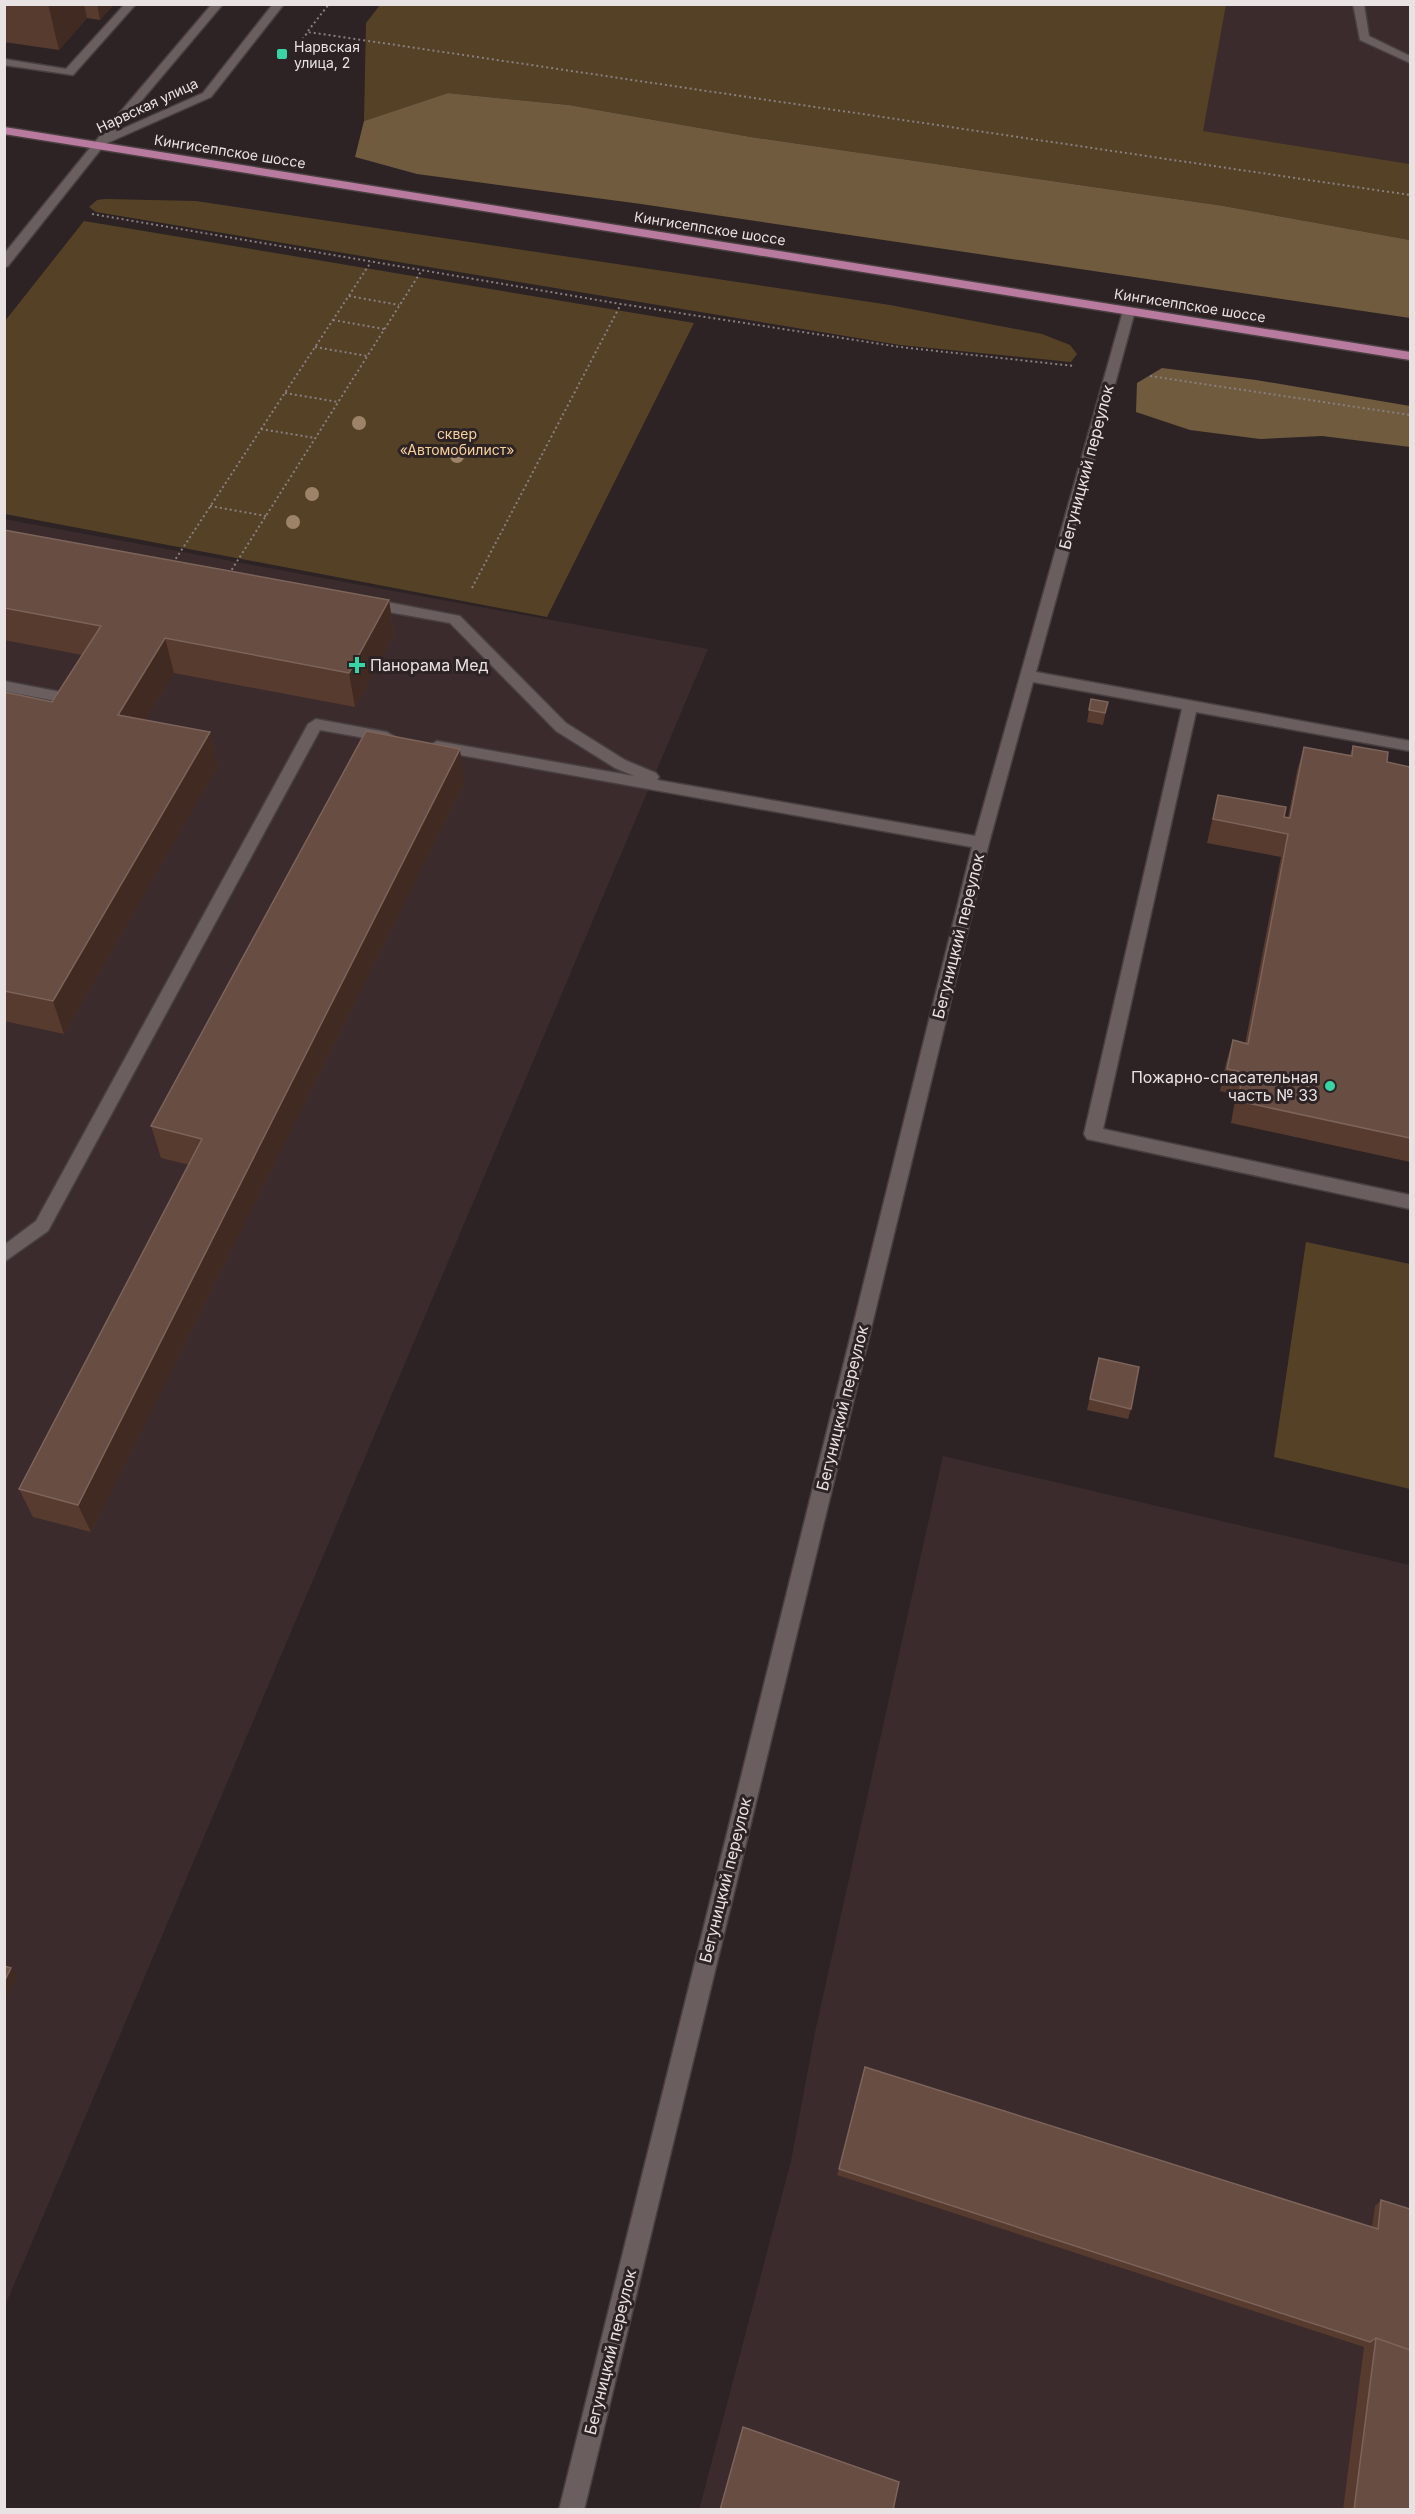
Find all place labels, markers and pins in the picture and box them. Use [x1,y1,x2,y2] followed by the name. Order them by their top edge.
[294,38,360,71] place label: Нарвская улица, 2
[275,47,289,61] marker: Нарвская улица, 2
[370,655,489,675] place label: Панорама Мед
[348,656,366,674] marker: Панорама Мед
[1131,1067,1318,1105] place label: Пожарно-спасательная часть № 33
[1323,1079,1337,1093] marker: Пожарно-спасательная часть № 33

